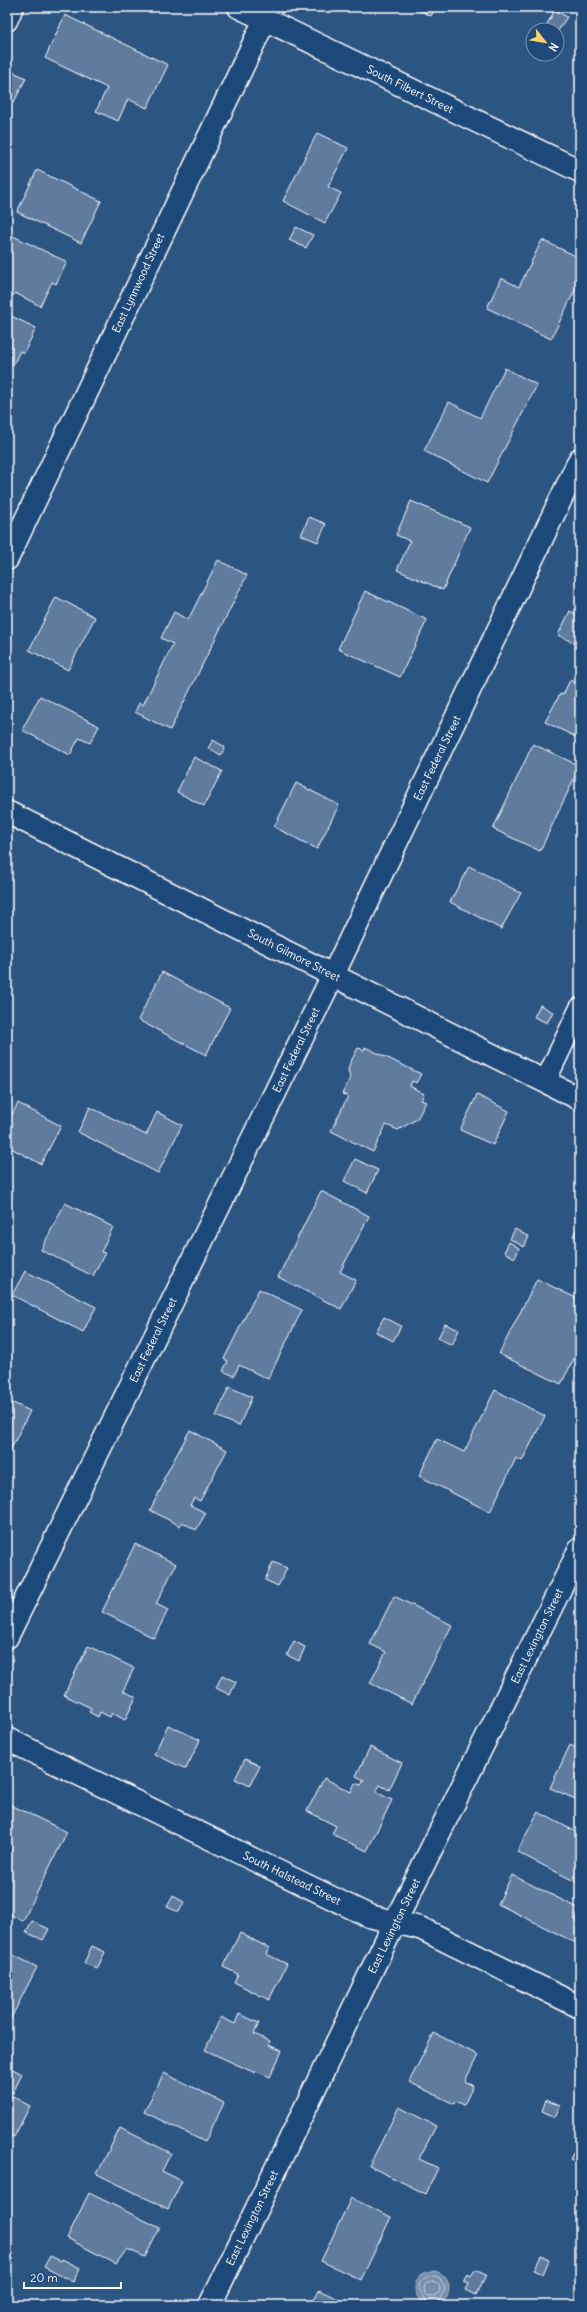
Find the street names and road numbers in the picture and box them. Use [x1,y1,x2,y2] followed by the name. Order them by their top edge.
[364,62,456,116] street label: South Filbert Street
[109,231,167,335] street label: East Lynnwood Street
[410,713,464,803] street label: East Federal Street
[245,926,343,985] street label: South Gilmore Street
[269,1005,323,1095] street label: East Federal Street
[126,1295,180,1385] street label: East Federal Street
[508,1586,566,1686] street label: East Lexington Street
[241,1848,344,1908] street label: South Halstead Street
[365,1876,423,1976] street label: East Lexington Street
[223,2168,281,2268] street label: East Lexington Street

